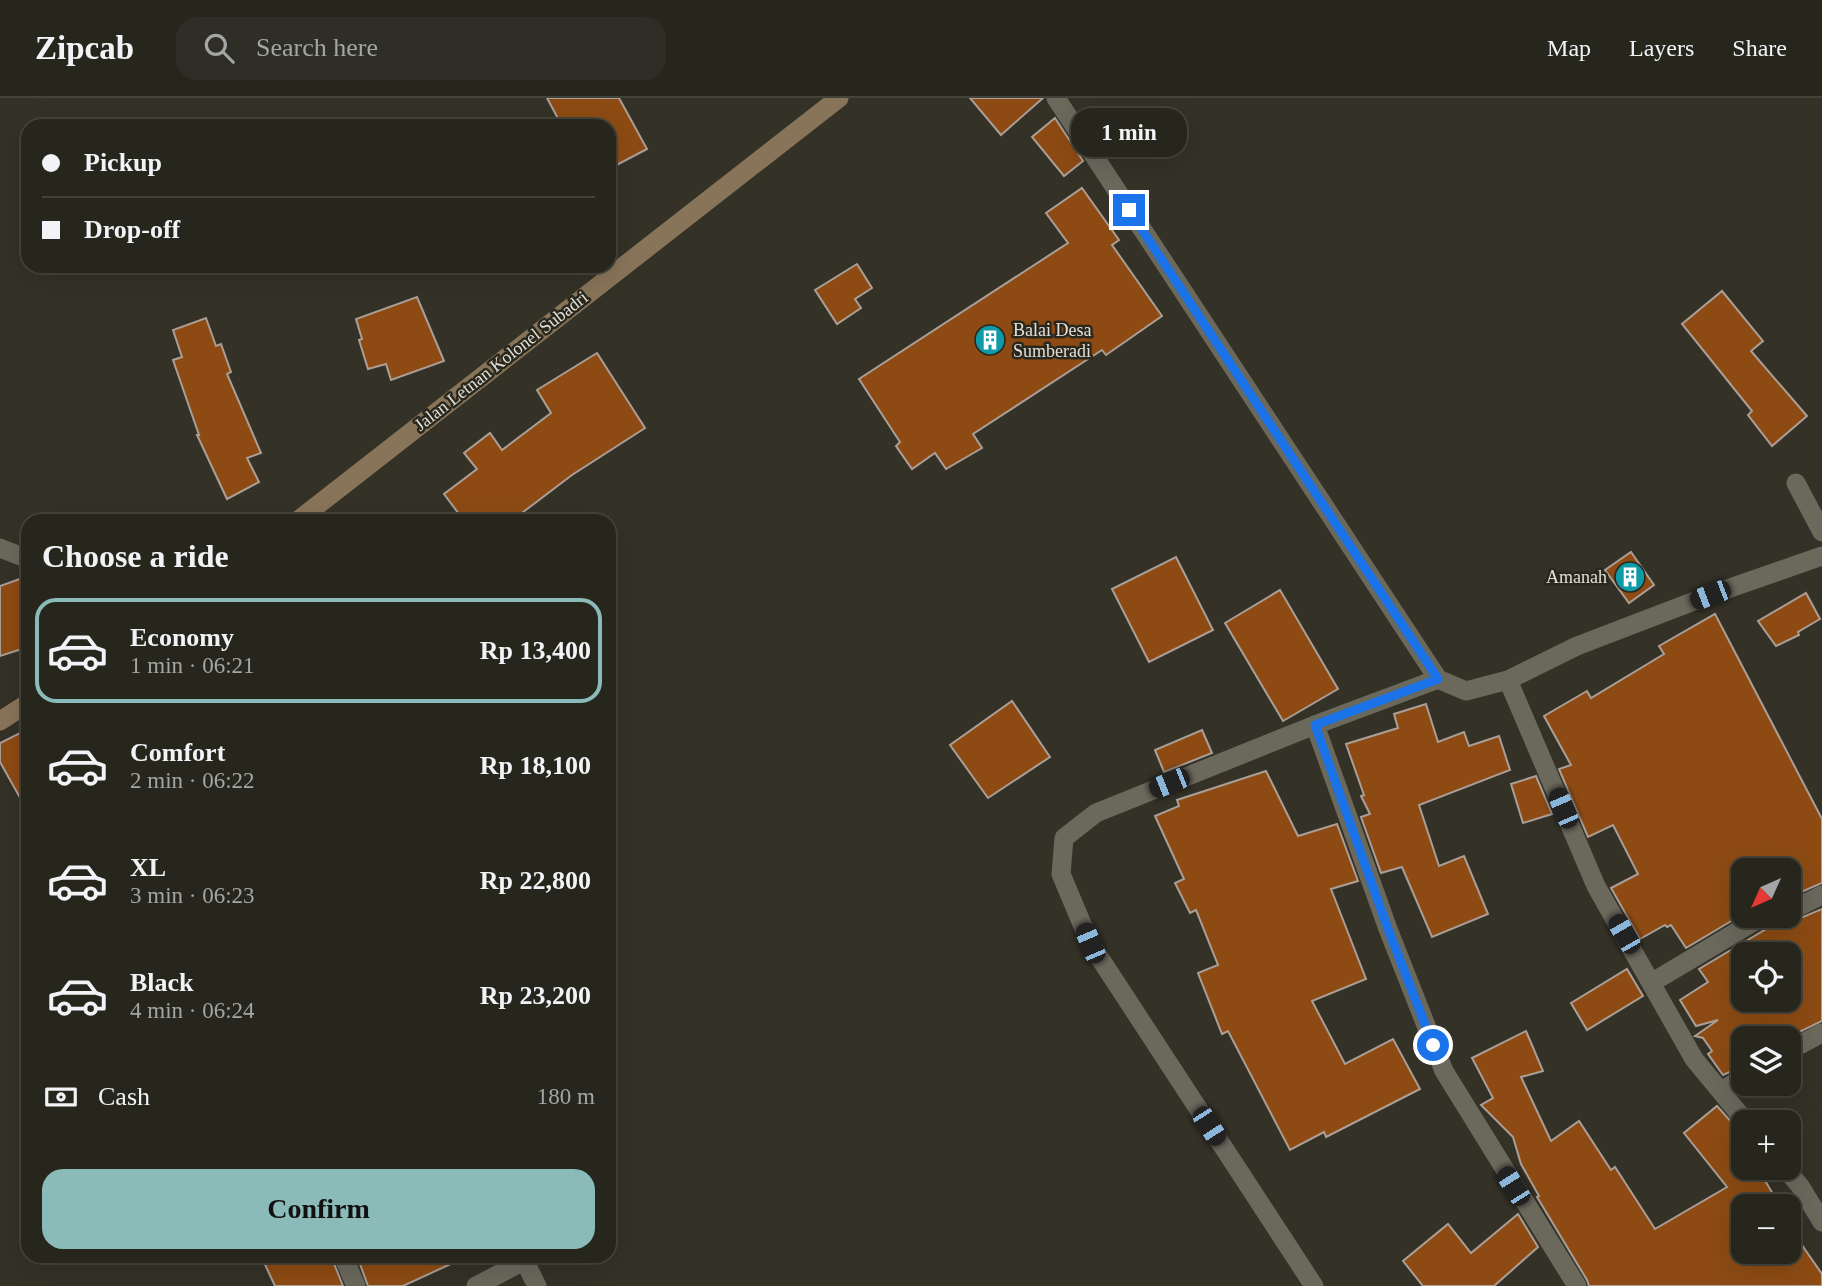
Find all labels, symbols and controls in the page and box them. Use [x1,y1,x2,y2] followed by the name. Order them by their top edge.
[176,17,666,80] search box
[200,29,238,67] icon: search
[35,30,134,66] text: Zipcab
[256,33,378,62] text: Search here
[1547,35,1591,61] text: Map
[1629,35,1694,61] text: Layers
[1732,35,1787,61] text: Share
[1071,108,1187,158] callout: 1 min
[1101,120,1157,145] text: 1 min
[84,148,162,177] text: Pickup
[1113,194,1145,226] route end
[84,215,180,244] text: Drop-off
[410,287,592,435] street label: Jalan Letnan Kolonel Subadri
[1013,320,1091,361] place label: Balai Desa Sumberadi
[973,323,1007,357] building icon: Balai Desa Sumberadi
[42,538,229,574] text: Choose a ride
[1613,560,1647,594] building icon: Amanah
[1546,567,1607,587] place label: Amanah
[1687,578,1734,612] car
[46,619,109,682] icon: car
[130,623,234,652] text: Economy
[480,636,591,665] text: Rp 13,400
[130,653,255,678] text: 1 min · 06:21
[46,734,109,797] icon: car
[130,738,225,767] text: Comfort
[480,751,591,780] text: Rp 18,100
[1146,765,1193,801] car
[130,768,255,793] text: 2 min · 06:22
[1546,785,1581,831] car
[46,849,109,912] icon: car
[130,853,166,882] text: XL
[1731,858,1801,928] north arrow
[1731,858,1801,1264] map controls
[480,866,591,895] text: Rp 22,800
[130,883,255,908] text: 3 min · 06:23
[1605,911,1644,957] car
[1073,920,1108,966] car
[1731,942,1801,1012] button: locate
[46,964,109,1027] icon: car
[130,968,194,997] text: Black
[480,981,591,1010] text: Rp 23,200
[130,998,255,1023] text: 4 min · 06:24
[1731,1026,1801,1096] button: layers
[1417,1029,1449,1061] route start
[42,1078,80,1116] icon: cash
[98,1082,150,1111] text: Cash
[537,1084,595,1109] text: 180 m
[1189,1103,1230,1149] car
[1731,1110,1801,1180] button: +
[1493,1163,1534,1209] car
[42,1169,595,1249] button: Confirm
[1731,1194,1801,1264] button: −

